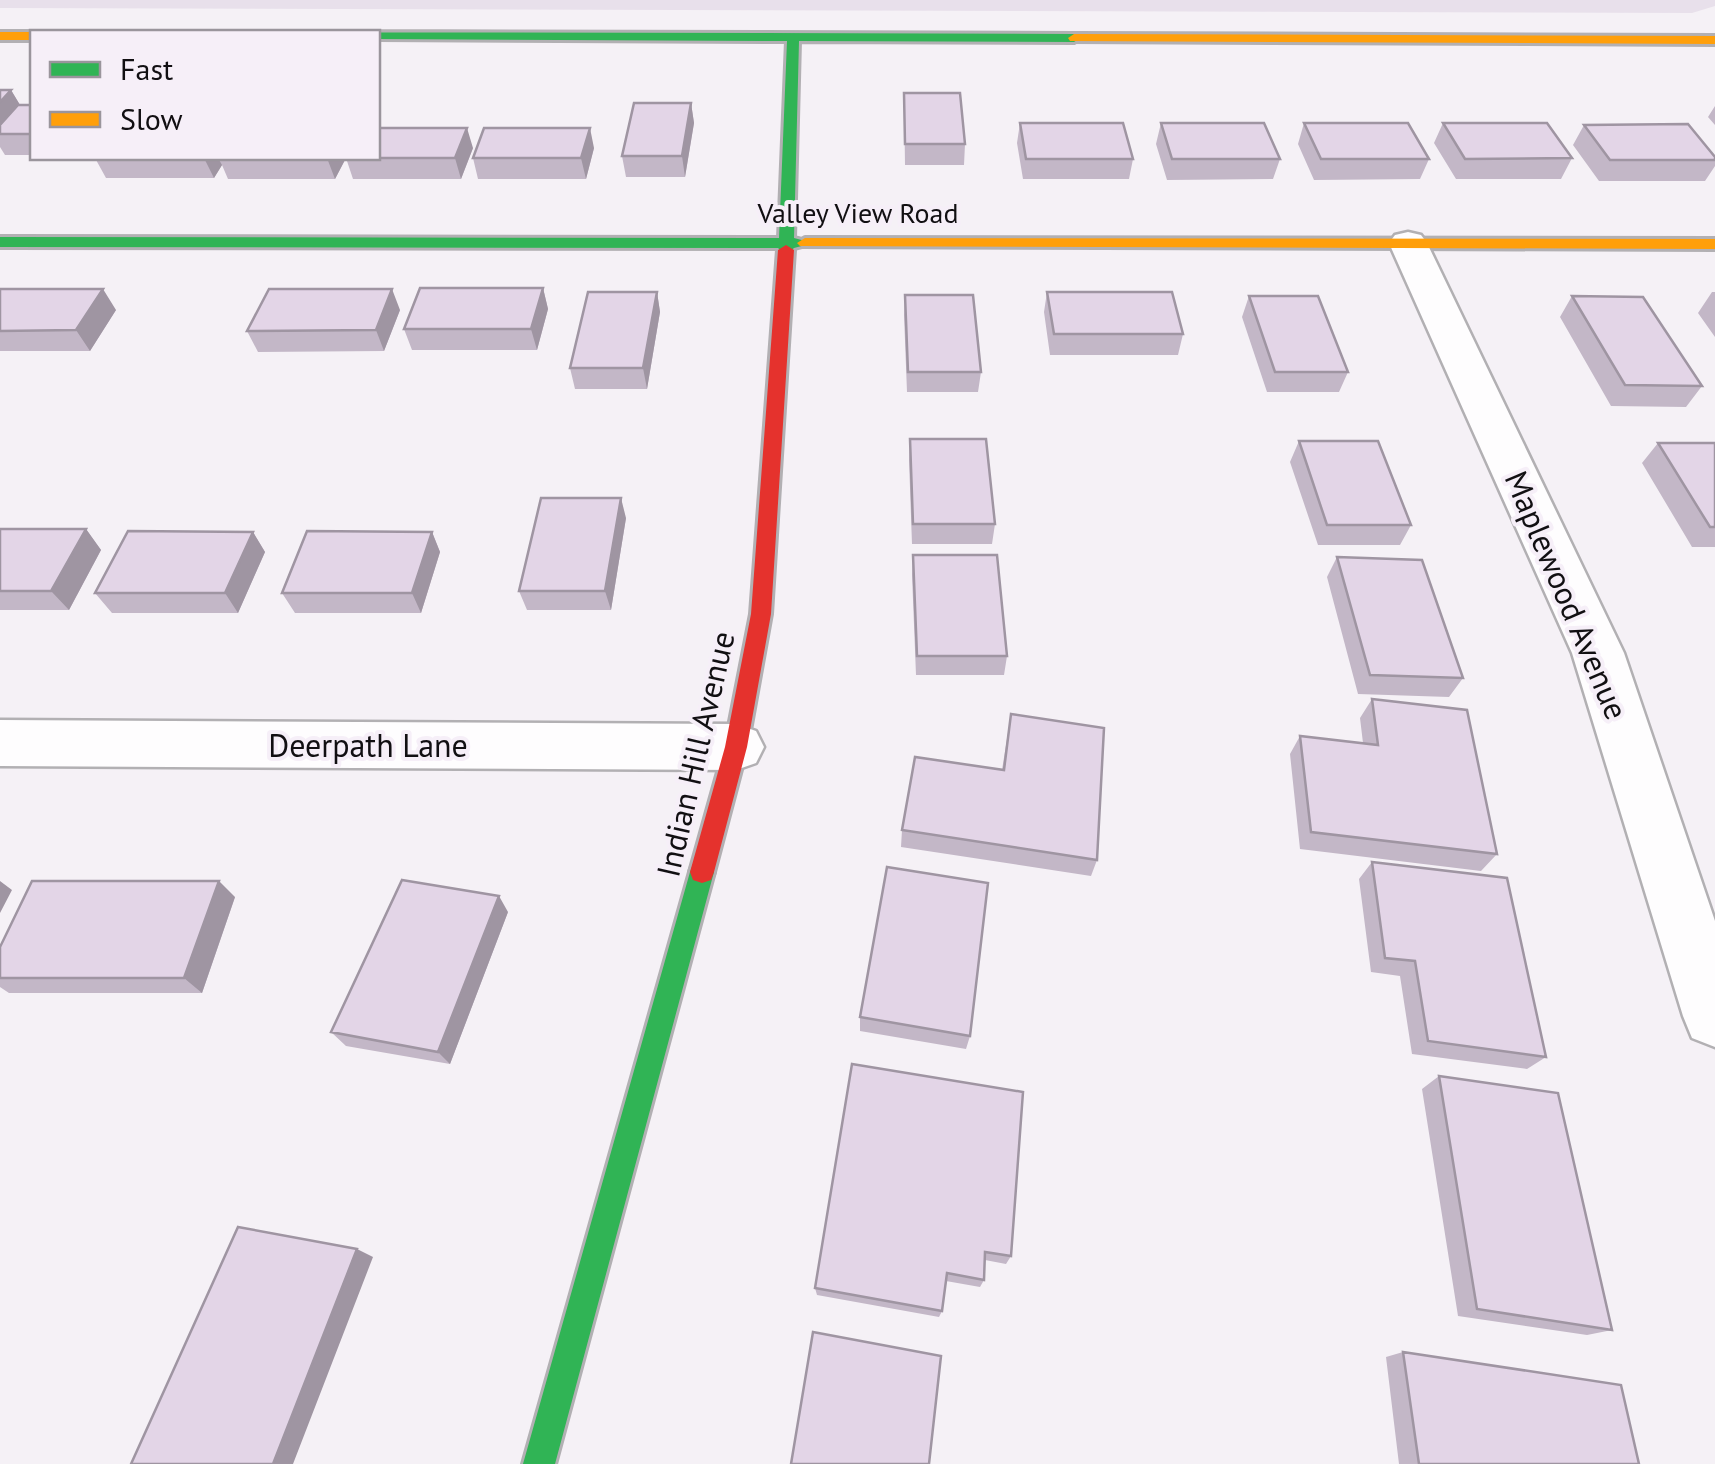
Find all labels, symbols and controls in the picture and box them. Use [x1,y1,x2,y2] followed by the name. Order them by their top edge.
[30,30,380,160] legend
[120,49,173,88] text: Fast
[120,99,183,138] text: Slow
[756,194,959,231] street label: Valley View Road
[1496,464,1638,726] street label: Maplewood Avenue
[646,627,744,881] street label: Indian Hill Avenue
[268,724,468,766] street label: Deerpath Lane

